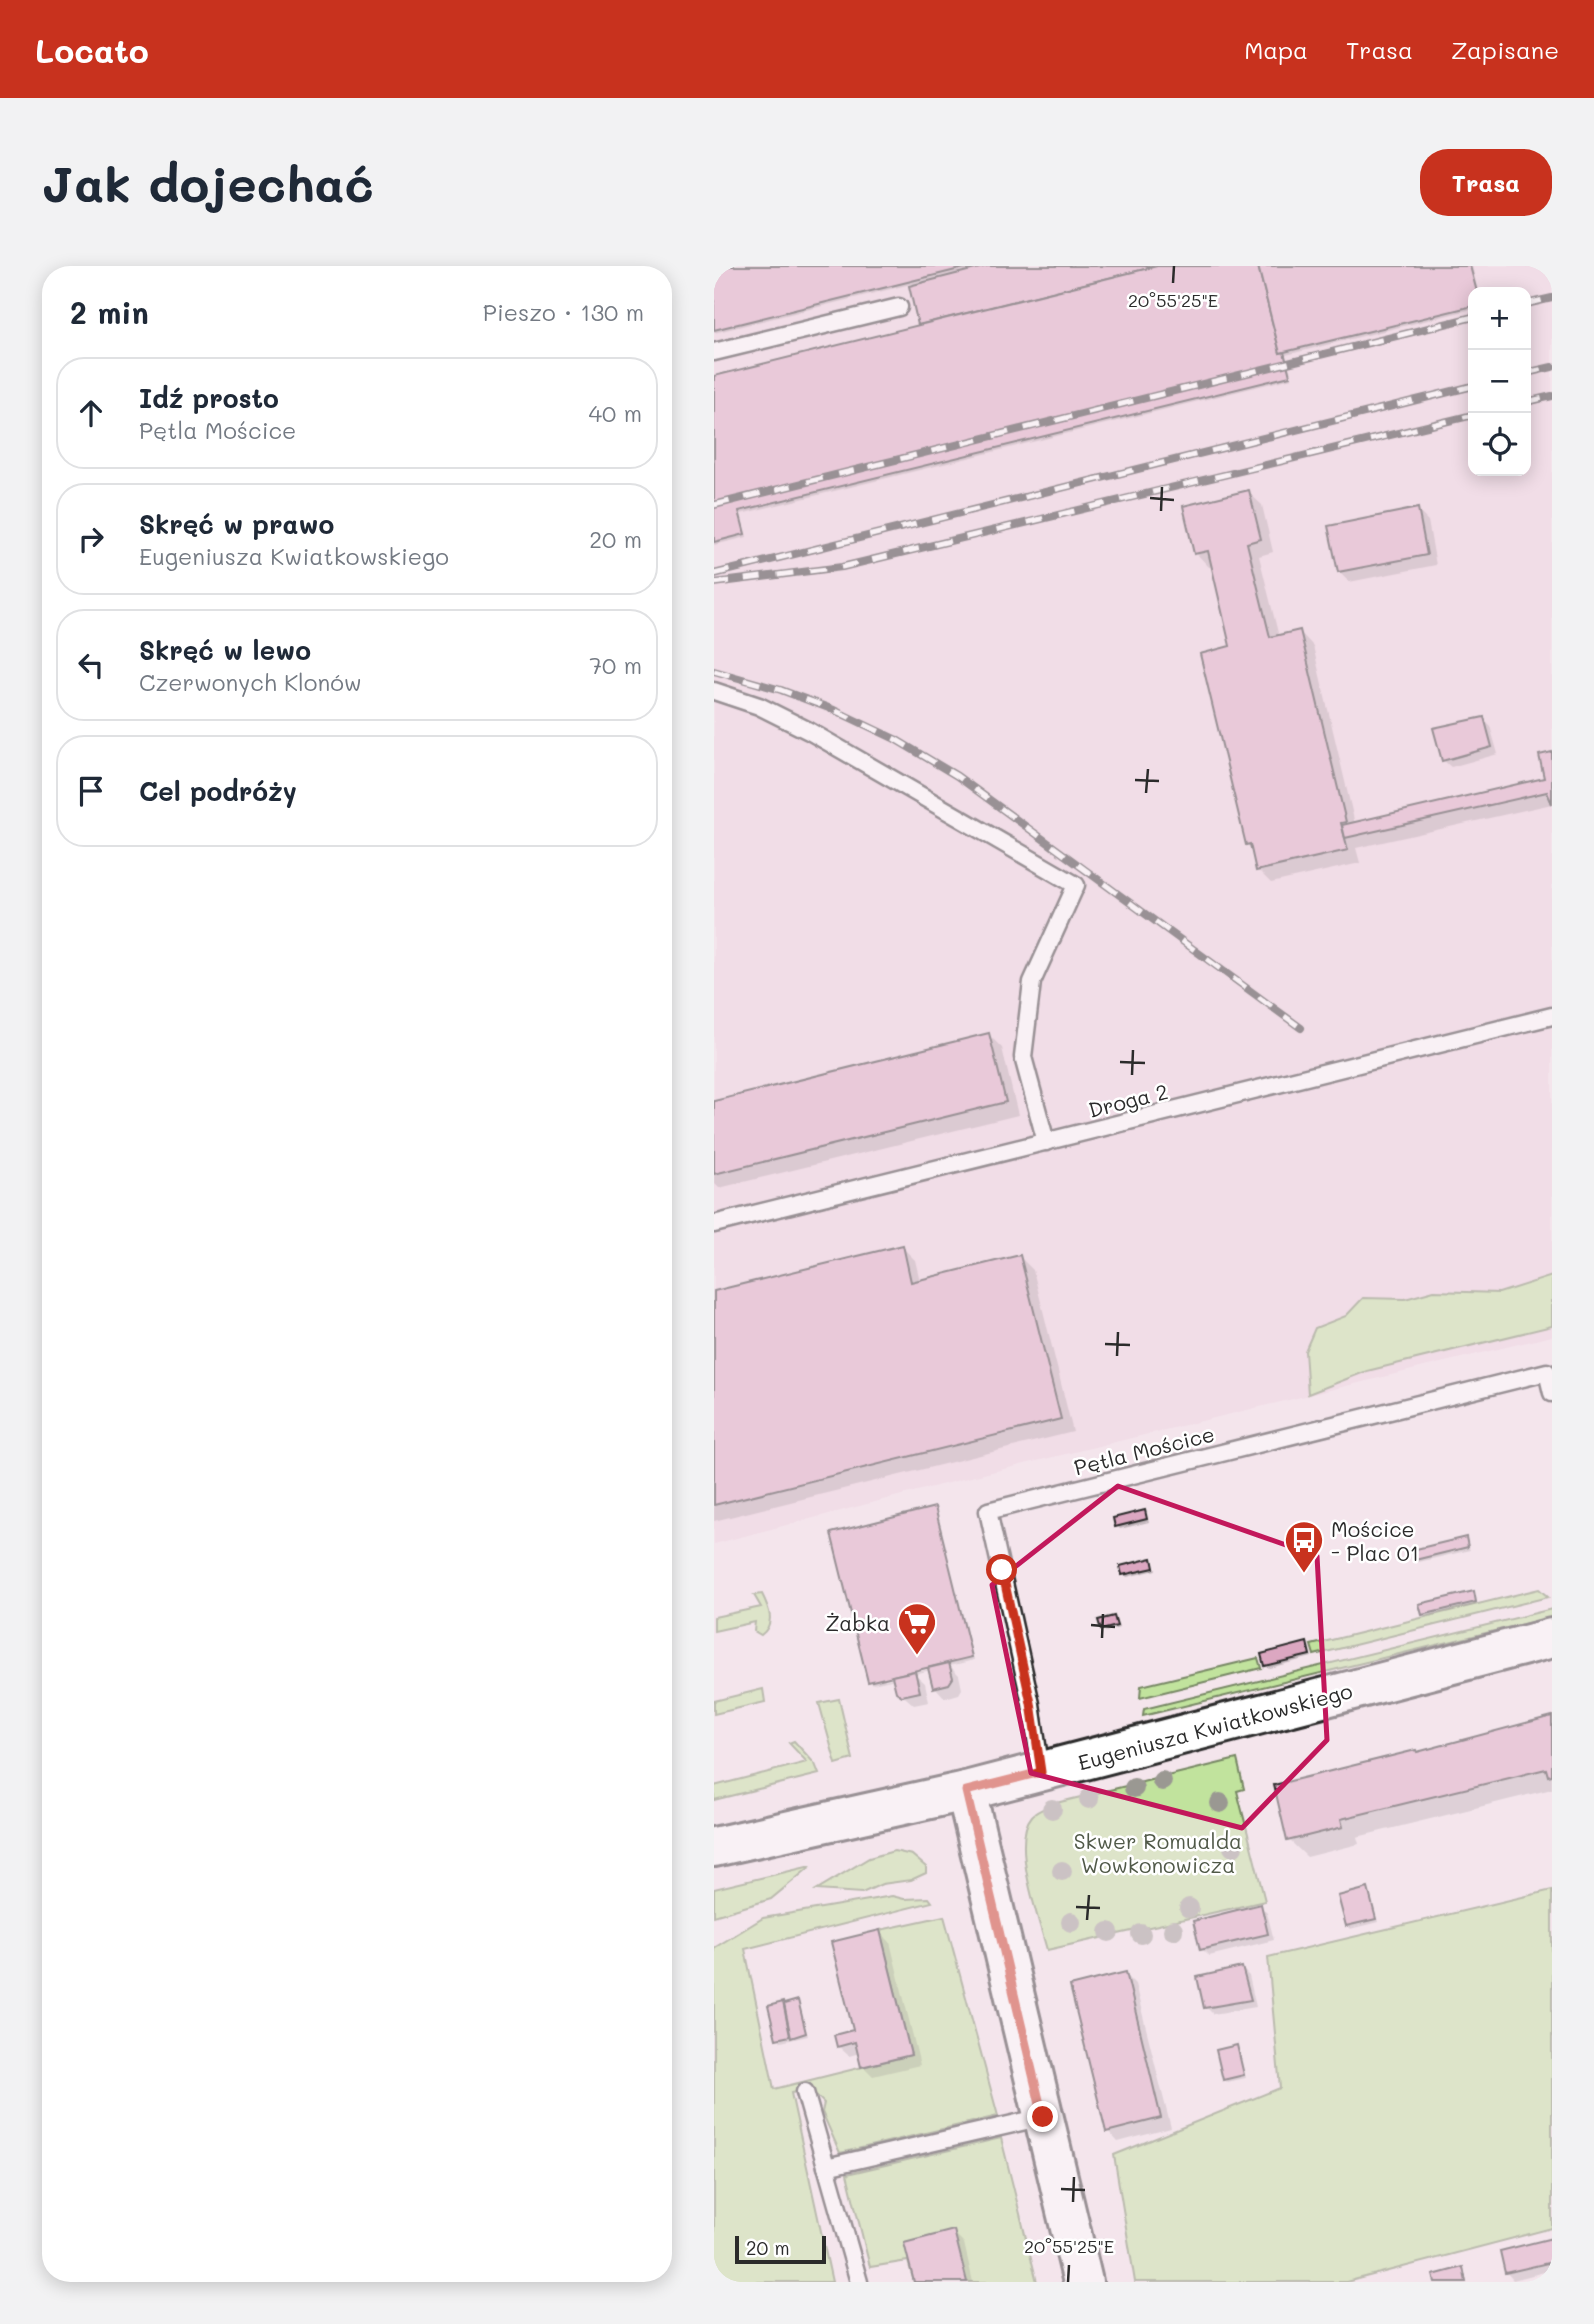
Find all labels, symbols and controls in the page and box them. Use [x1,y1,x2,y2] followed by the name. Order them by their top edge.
[35,28,149,71] text: Locato
[1244,34,1308,65] text: Mapa
[1346,34,1413,65] text: Trasa
[1451,34,1559,65] text: Zapisane
[1420,149,1552,216] button: Trasa
[42,151,374,214] text: Jak dojechać
[1468,287,1531,476] map controls
[1468,287,1531,350] button: +
[1128,288,1218,312] text: 20°55'25"E
[70,292,149,332] text: 2 min
[483,297,644,327] text: Pieszo · 130 m
[1468,350,1531,413] button: −
[139,381,279,415] text: Idź prosto
[72,394,110,432] icon: ahead
[589,398,642,428] text: 40 m
[1468,413,1531,476] button: locate
[139,415,296,445] text: Pętla Mościce
[139,507,334,541] text: Skręć w prawo
[72,520,110,558] icon: right
[589,524,642,554] text: 20 m
[139,541,449,571] text: Eugeniusza Kwiatkowskiego
[139,633,311,667] text: Skręć w lewo
[72,646,110,684] icon: left
[589,650,642,680] text: 70 m
[139,667,362,697] text: Czerwonych Klonów
[72,772,110,810] icon: arrive
[139,774,297,808] text: Cel podróży
[1085,1077,1171,1123] street label: Droga 2
[1071,1420,1217,1480] street label: Pętla Mościce
[1331,1515,1419,1566] place label: Mościce - Plac 01
[1283,1519,1325,1574] bus stop icon: Mościce - Plac 01
[986,1554,1017,1585] route start
[896,1601,938,1656] supermarket icon: Żabka
[825,1609,890,1636] place label: Żabka
[1075,1676,1355,1776] street label: Eugeniusza Kwiatkowskiego
[1074,1827,1242,1878] park label: Skwer Romualda Wowkonowicza
[1027,2101,1058,2132] route end
[735,2233,826,2265] scale bar
[1024,2234,1114,2258] text: 20°55'25"E
[746,2235,790,2260] text: 20 m

